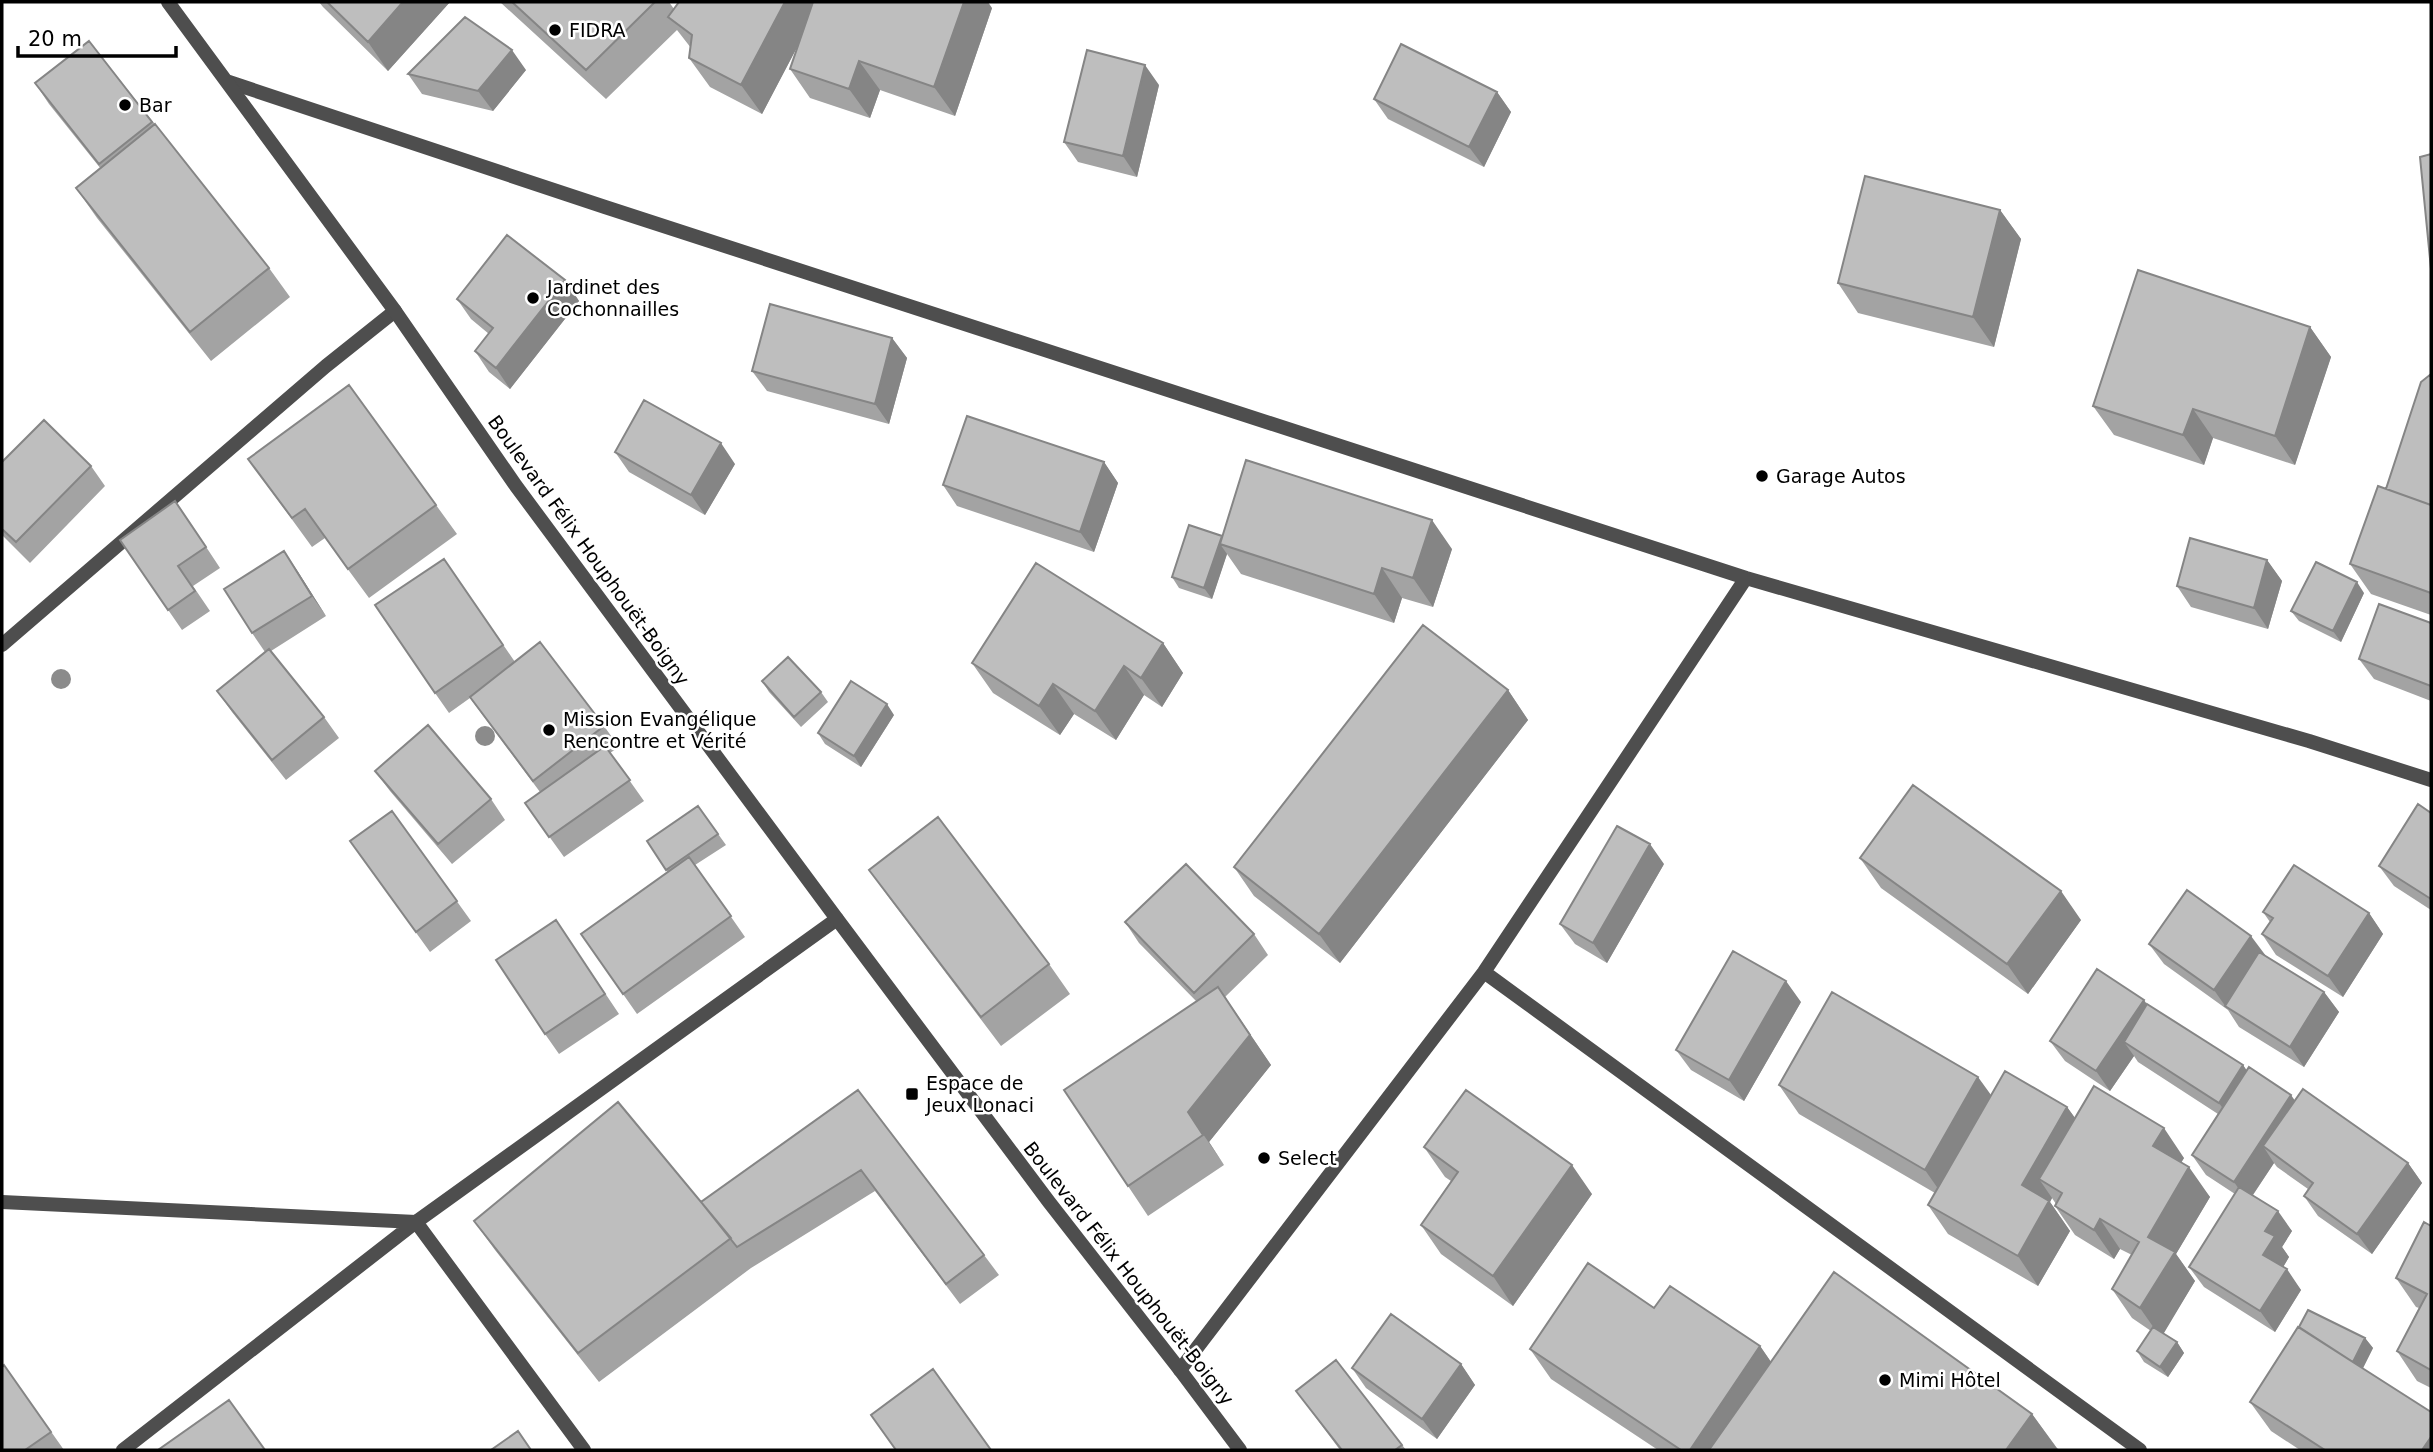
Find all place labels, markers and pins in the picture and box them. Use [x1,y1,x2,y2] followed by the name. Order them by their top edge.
[569,19,626,41] place label: FIDRA
[547,22,563,38] marker: FIDRA
[139,94,172,116] place label: Bar
[117,97,133,113] marker: Bar
[546,276,679,320] place label: Jardinet des Cochonnailles
[525,290,541,306] marker: Jardinet des Cochonnailles
[1776,465,1906,487] place label: Garage Autos
[1754,468,1770,484] marker: Garage Autos
[563,708,757,752] place label: Mission Evangélique Rencontre et Vérité
[541,722,557,738] marker: Mission Evangélique Rencontre et Vérité
[925,1072,1034,1116] place label: Espace de Jeux Lonaci
[904,1086,920,1102] marker: Espace de Jeux Lonaci
[1278,1147,1337,1169] place label: Select
[1256,1150,1272,1166] marker: Select
[1899,1369,2001,1391] place label: Mimi Hôtel
[1877,1372,1893,1388] marker: Mimi Hôtel

